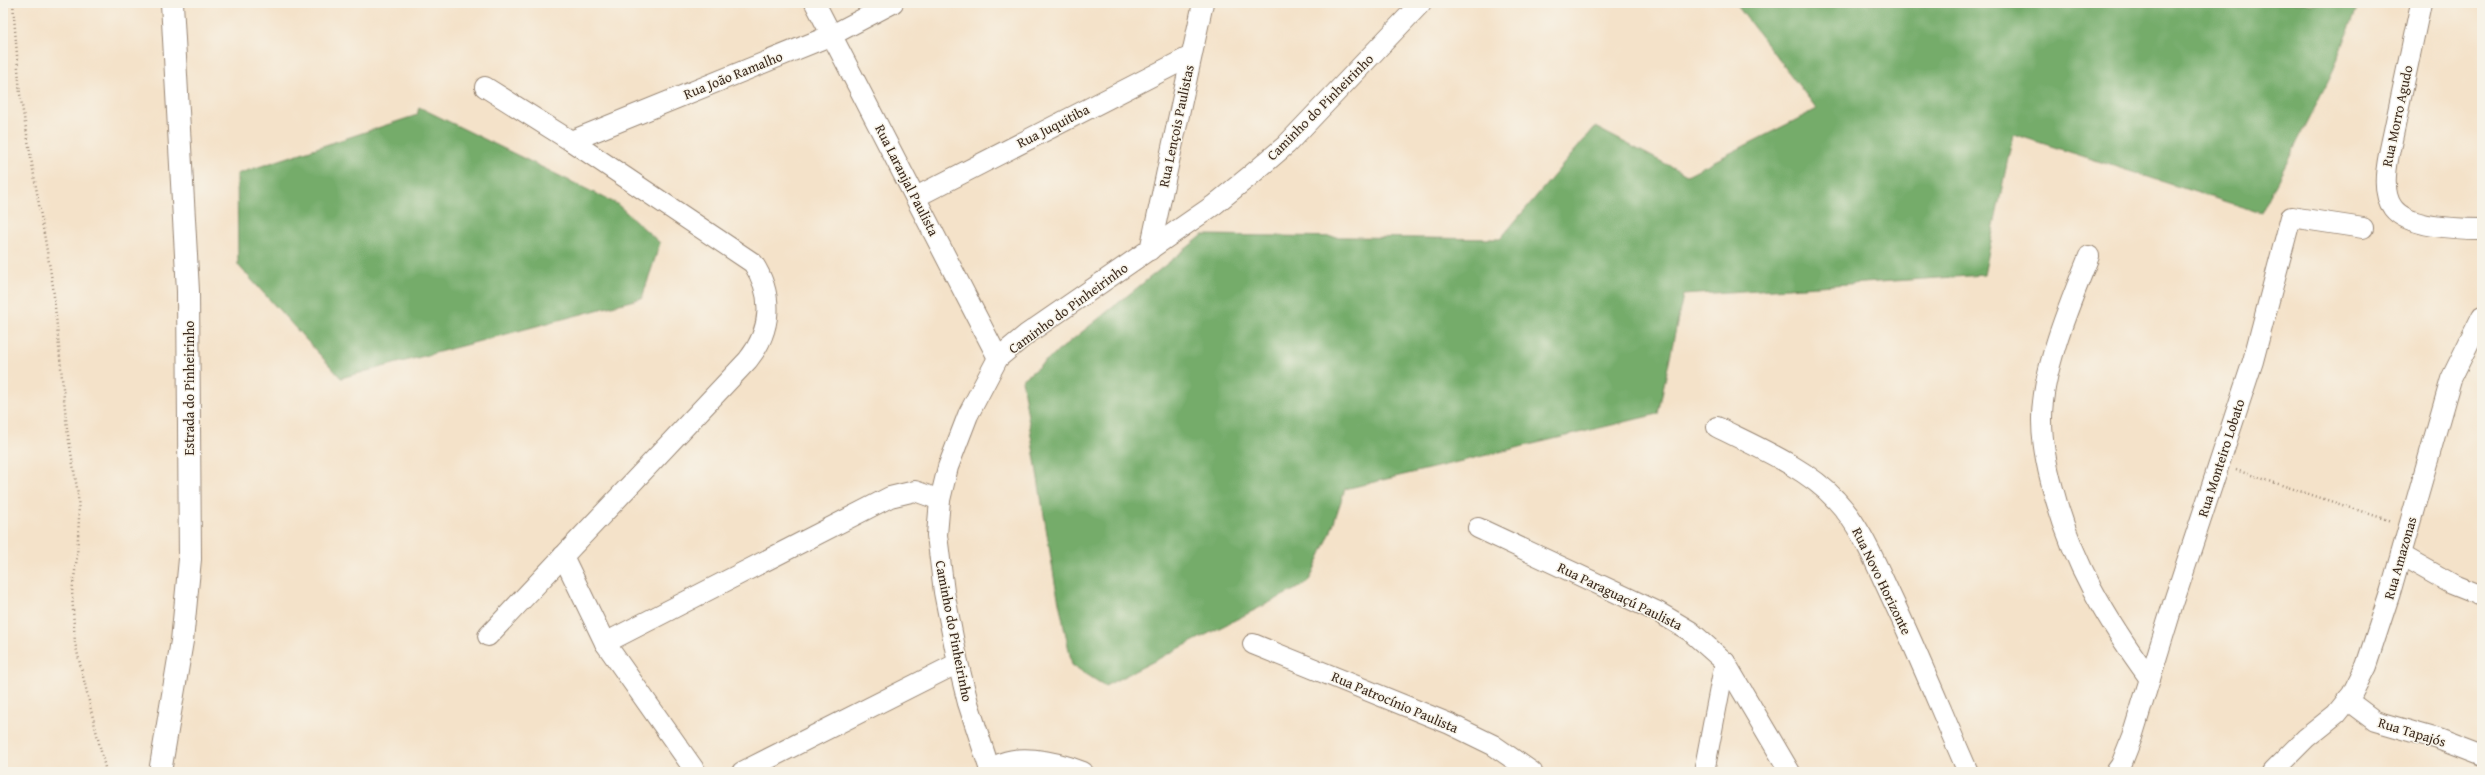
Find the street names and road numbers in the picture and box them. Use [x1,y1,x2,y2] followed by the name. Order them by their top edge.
[680,46,786,104] street label: Rua João Ramalho
[1262,49,1378,165] street label: Caminho do Pinheirinho
[1153,63,1199,189] street label: Rua Lençois Paulistas
[2376,63,2418,169] street label: Rua Morro Agudo
[1013,99,1093,153] street label: Rua Juquitiba
[870,121,944,240] street label: Rua Laranjal Paulista
[1004,258,1132,358] street label: Caminho do Pinheirinho
[179,321,199,455] street label: Estrada do Pinheirinho
[2192,396,2250,520] street label: Rua Monteiro Lobato
[2379,514,2421,602] street label: Rua Amazonas
[1847,524,1917,638] street label: Rua Novo Horizonte
[1554,557,1686,635] street label: Rua Paraguaçú Paulista
[930,559,978,703] street label: Caminho do Pinheirinho
[1329,666,1462,738] street label: Rua Patrocínio Paulista
[2376,712,2448,752] street label: Rua Tapajós

